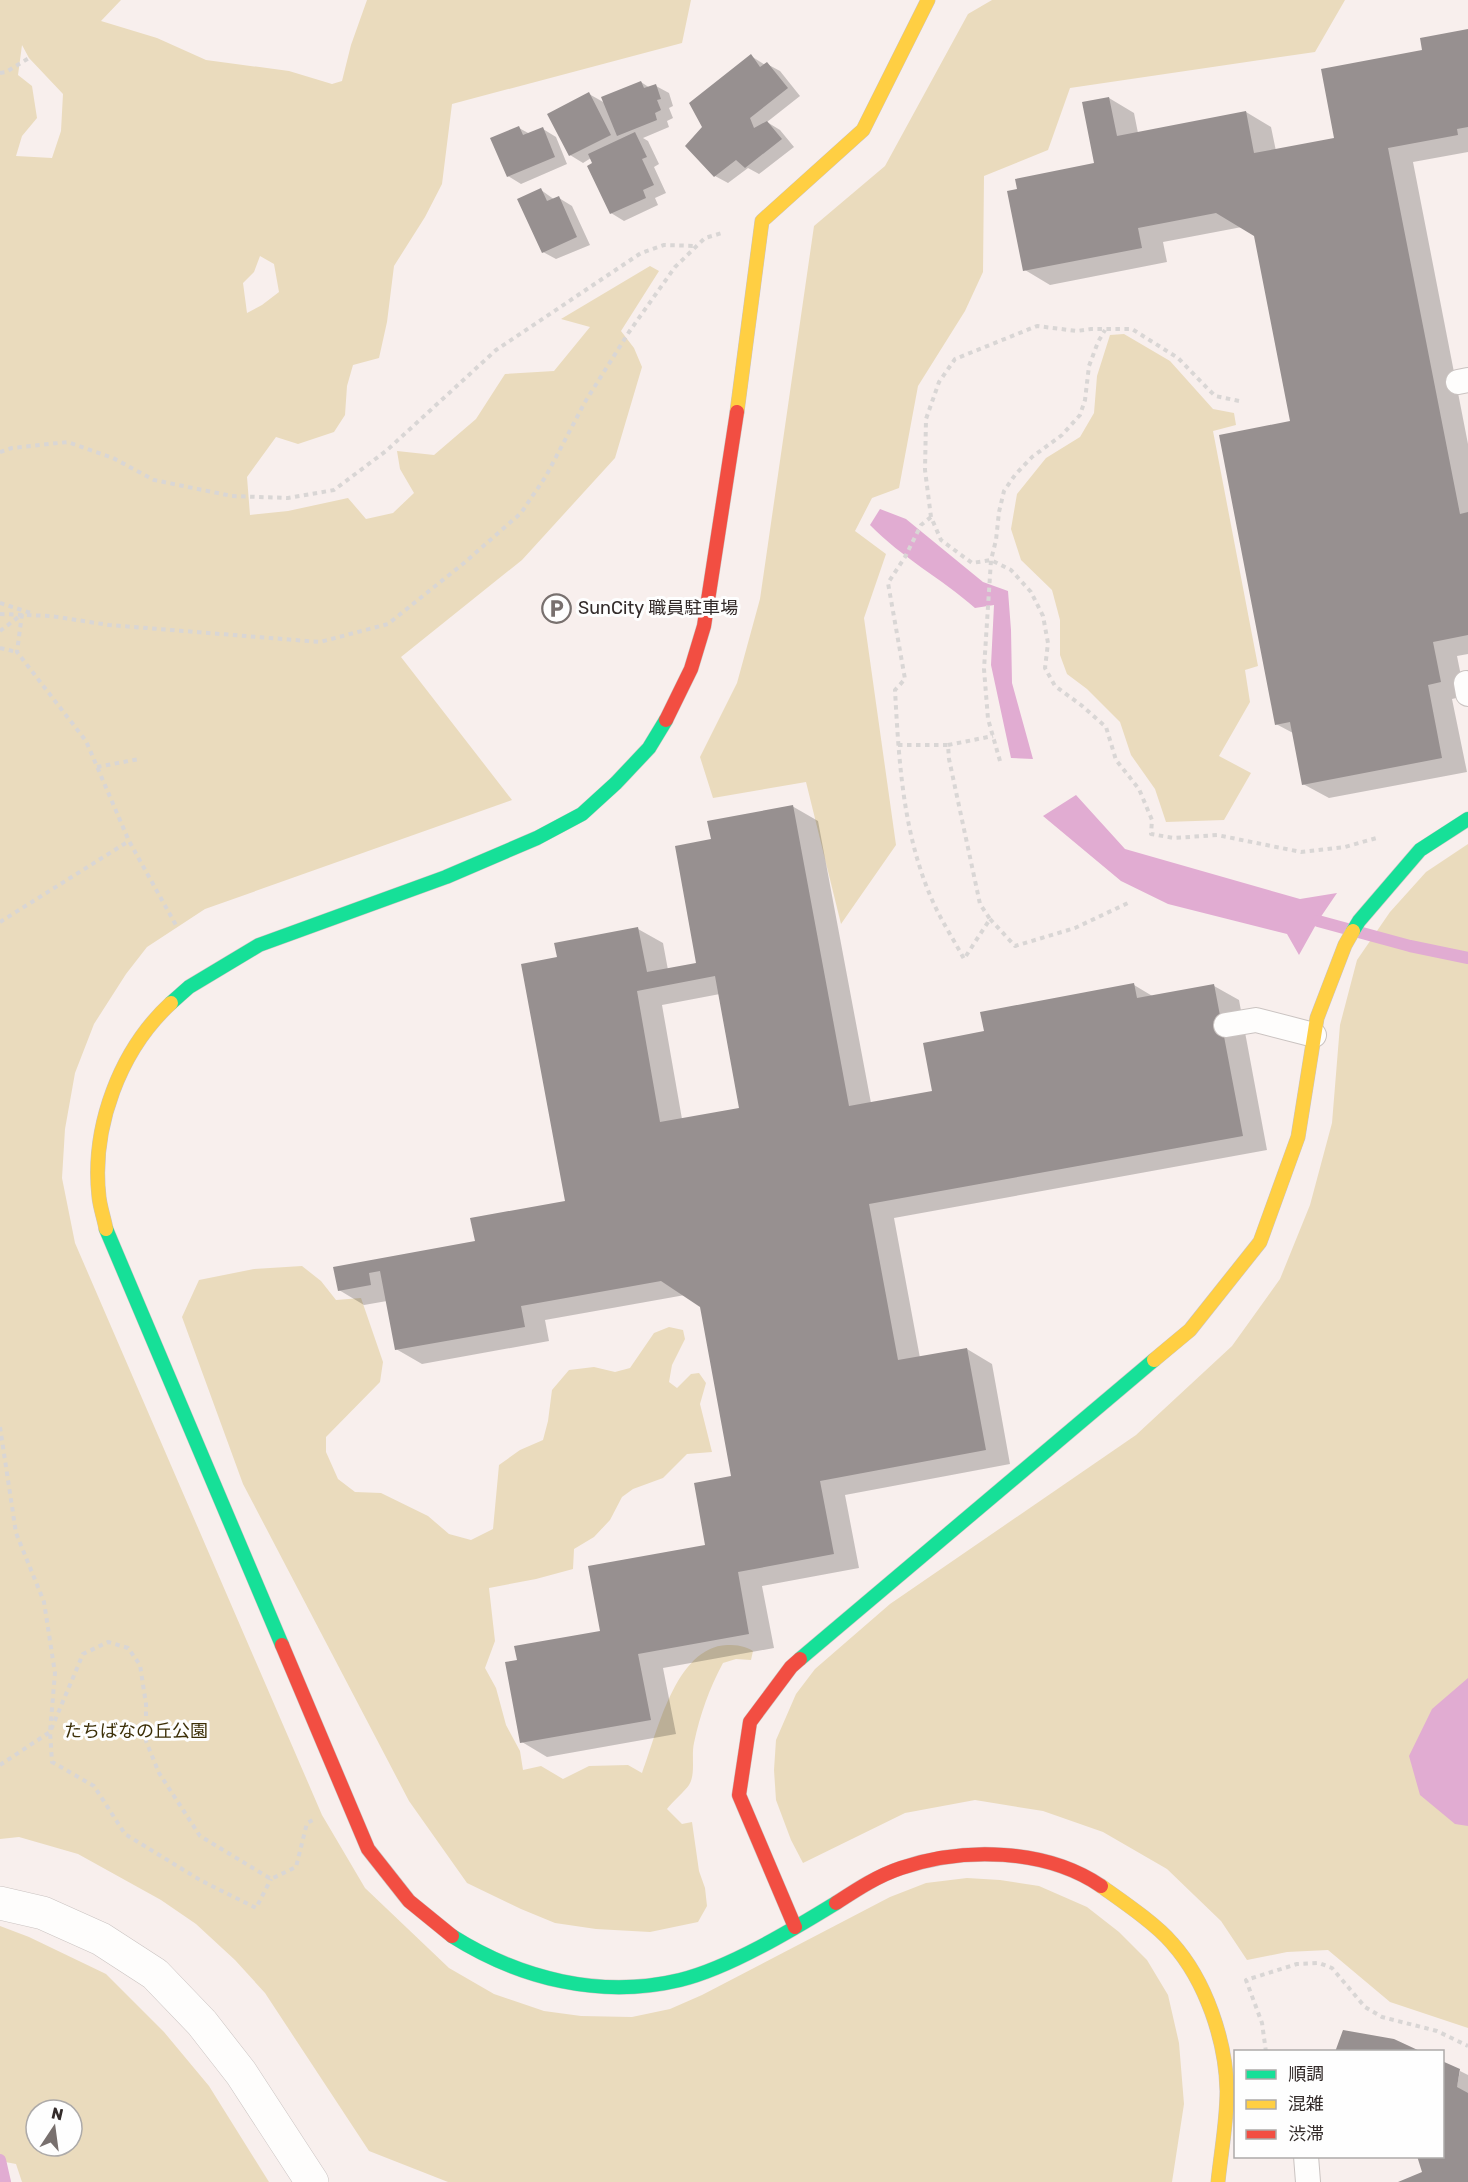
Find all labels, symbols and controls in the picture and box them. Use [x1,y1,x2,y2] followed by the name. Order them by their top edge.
[541,592,573,624] parking icon: SunCity 職員駐車場
[578,597,738,619] place label: SunCity 職員駐車場
[64,1720,208,1742] park label: たちばなの丘公園
[1234,2050,1444,2158] legend
[1288,2063,1324,2085] text: 順調
[1288,2093,1324,2115] text: 混雑
[24,2098,84,2158] north arrow
[50,2103,65,2124] text: N
[1288,2123,1324,2145] text: 渋滞

